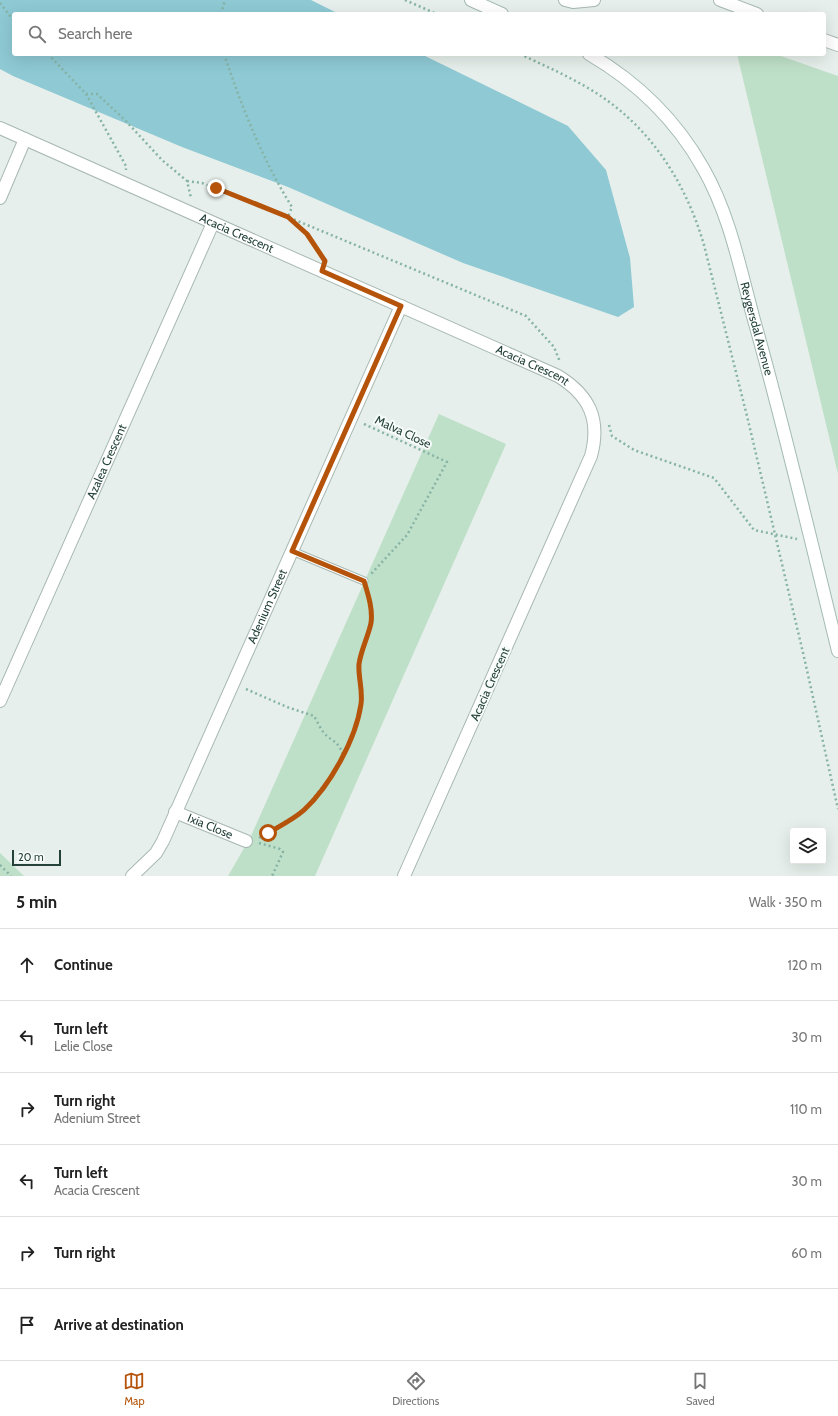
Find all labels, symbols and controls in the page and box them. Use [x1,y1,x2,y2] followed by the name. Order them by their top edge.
[12,12,826,56] search box
[26,23,48,45] icon: search
[58,25,133,43] text: Search here
[207,179,225,197] route end
[198,210,276,256] street label: Acacia Crescent
[737,280,777,377] street label: Reygersdal Avenue
[494,341,573,388] street label: Acacia Crescent
[373,412,434,451] street label: Malva Close
[83,422,129,501] street label: Azalea Crescent
[244,567,290,646] street label: Adenium Street
[467,645,512,723] street label: Acacia Crescent
[185,810,235,842] street label: Ixia Close
[259,824,277,842] route start
[790,828,826,864] map controls
[790,828,826,864] button: layers
[12,848,61,867] scale bar
[18,850,44,864] text: 20 m
[16,892,57,912] text: 5 min
[749,894,822,910] text: Walk · 350 m
[16,954,38,976] icon: ahead
[54,956,113,974] text: Continue
[788,957,822,973] text: 120 m
[54,1020,108,1038] text: Turn left
[16,1026,38,1048] icon: left
[792,1029,822,1045] text: 30 m
[54,1038,113,1054] text: Lelie Close
[54,1092,115,1110] text: Turn right
[16,1098,38,1120] icon: right
[790,1101,822,1117] text: 110 m
[54,1110,140,1126] text: Adenium Street
[54,1164,108,1182] text: Turn left
[16,1170,38,1192] icon: left
[792,1173,822,1189] text: 30 m
[54,1182,140,1198] text: Acacia Crescent
[16,1242,38,1264] icon: right
[54,1244,115,1262] text: Turn right
[791,1245,822,1261] text: 60 m
[16,1314,38,1336] icon: arrive
[54,1316,184,1334] text: Arrive at destination
[123,1370,145,1408] tab: Map
[392,1370,439,1408] tab: Directions
[686,1370,715,1408] tab: Saved

